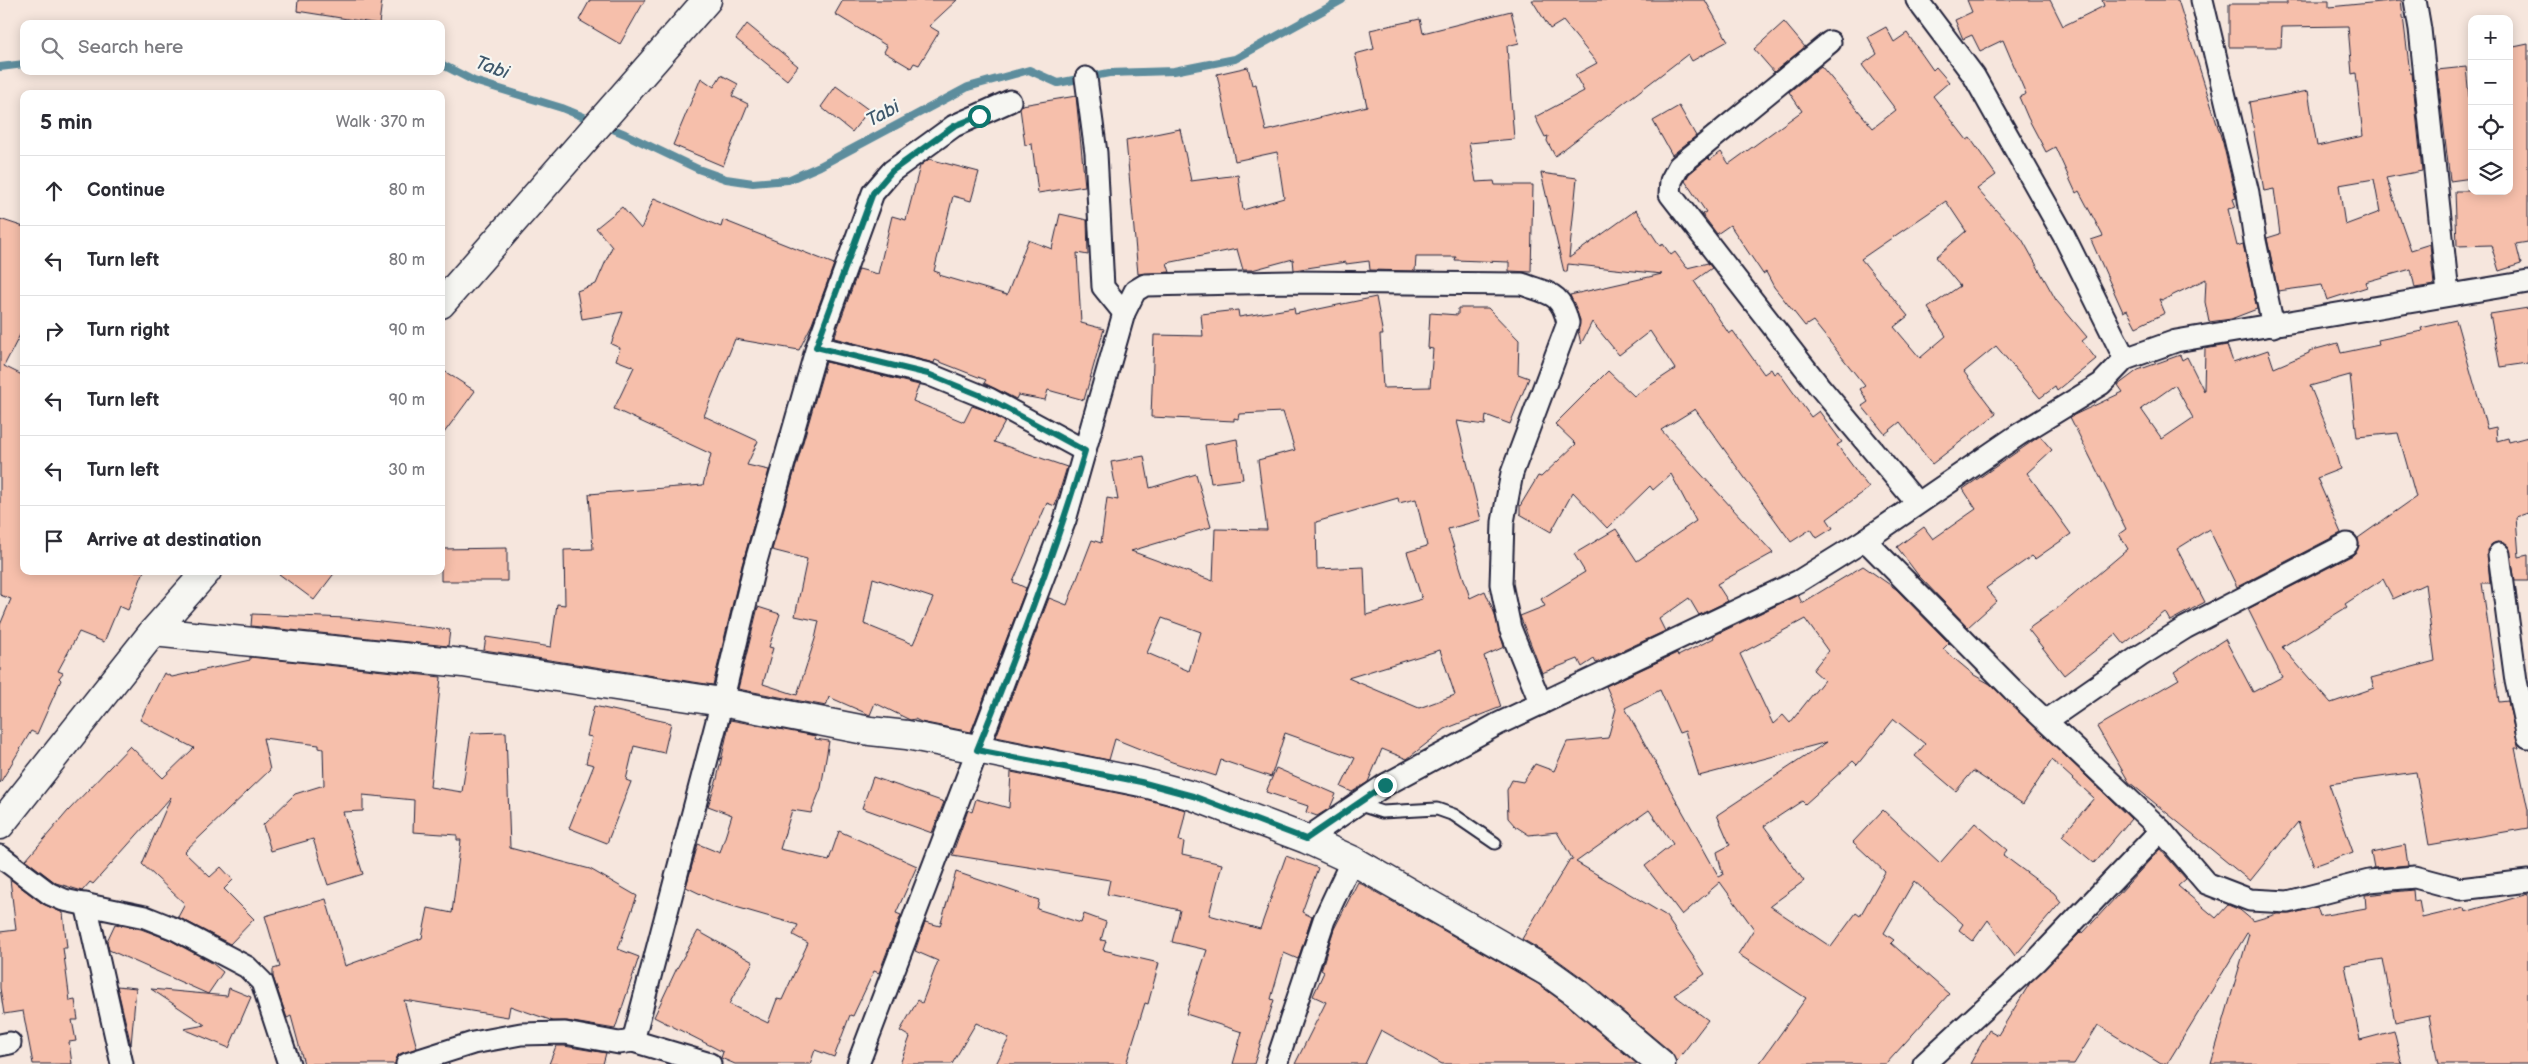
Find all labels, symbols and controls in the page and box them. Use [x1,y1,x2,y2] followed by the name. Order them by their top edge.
[2468,15,2513,195] map controls
[2468,15,2513,60] button: +
[20,20,445,75] search box
[38,34,66,62] icon: search
[78,36,183,59] text: Search here
[472,51,513,85] water label: Tabi
[2468,60,2513,105] button: −
[862,95,904,132] water label: Tabi
[968,105,991,128] route start
[2468,105,2513,150] button: locate
[40,110,93,135] text: 5 min
[336,113,425,132] text: Walk · 370 m
[2468,150,2513,195] button: layers
[40,177,68,205] icon: ahead
[87,179,165,202] text: Continue
[389,181,425,200] text: 80 m
[40,247,68,275] icon: left
[87,249,159,272] text: Turn left
[389,251,425,270] text: 80 m
[40,317,68,345] icon: right
[87,319,170,342] text: Turn right
[389,321,425,340] text: 90 m
[40,387,68,415] icon: left
[87,389,159,412] text: Turn left
[389,391,425,410] text: 90 m
[40,457,68,485] icon: left
[87,459,159,482] text: Turn left
[388,461,425,480] text: 30 m
[40,527,68,555] icon: arrive
[87,529,262,552] text: Arrive at destination
[1374,774,1397,797] route end

